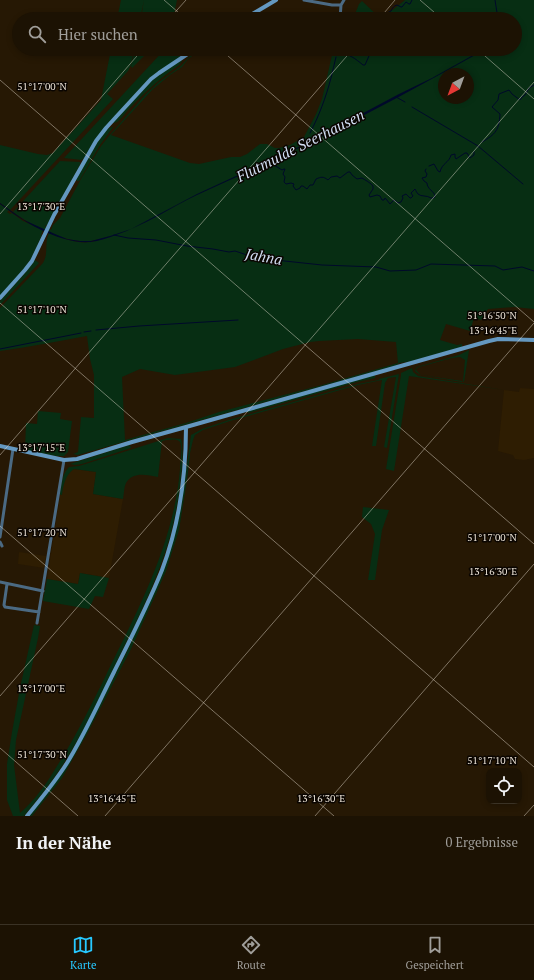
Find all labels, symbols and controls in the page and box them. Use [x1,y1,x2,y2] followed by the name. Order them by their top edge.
[12,12,522,56] search box
[26,23,48,45] icon: search
[58,24,138,44] text: Hier suchen
[438,68,474,104] north arrow
[17,80,67,93] text: 51°17'00"N
[232,104,367,186] water label: Flutmulde Seerhausen
[17,200,65,213] text: 13°17'30"E
[243,243,284,269] water label: Jahna
[17,303,67,316] text: 51°17'10"N
[467,309,517,322] text: 51°16'50"N
[469,324,517,337] text: 13°16'45"E
[17,441,65,454] text: 13°17'15"E
[17,526,67,539] text: 51°17'20"N
[467,531,517,544] text: 51°17'00"N
[469,565,517,578] text: 13°16'30"E
[17,682,65,695] text: 13°17'00"E
[17,748,67,761] text: 51°17'30"N
[467,754,517,767] text: 51°17'10"N
[486,768,522,804] map controls
[486,768,522,804] button: locate
[88,792,136,805] text: 13°16'45"E
[297,792,345,805] text: 13°16'30"E
[16,831,111,854] text: In der Nähe
[445,833,518,851] text: 0 Ergebnisse
[70,934,97,972] tab: Karte
[237,934,265,972] tab: Route
[406,934,464,972] tab: Gespeichert

